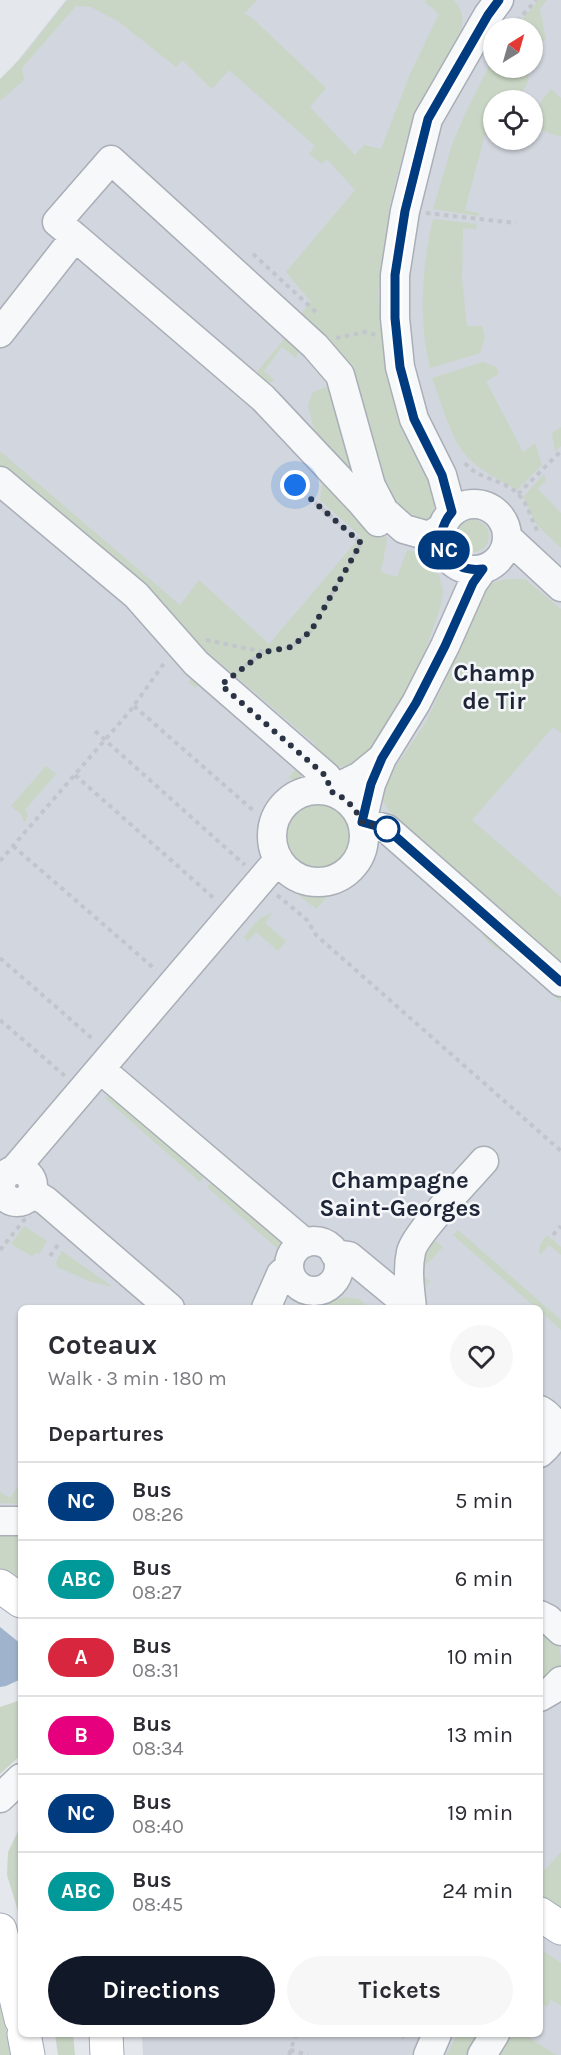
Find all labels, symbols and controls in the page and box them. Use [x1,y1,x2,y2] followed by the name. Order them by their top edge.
[483,18,543,78] north arrow
[483,18,543,150] map controls
[483,90,543,150] button: locate
[280,470,310,500] your location
[417,530,471,570] line badge: NC
[430,538,458,562] text: NC
[453,659,535,715] district label: Champ de Tir
[374,816,400,842] unlabelled marker
[319,1166,481,1222] district label: Champagne Saint-Georges
[450,1325,513,1388] button: heart
[48,1328,157,1361] text: Coteaux
[48,1367,227,1390] text: Walk · 3 min · 180 m
[48,1421,164,1447] text: Departures
[132,1477,172,1503] text: Bus
[455,1488,513,1514] text: 5 min
[67,1489,95,1513] text: NC
[132,1503,184,1526] text: 08:26
[132,1555,172,1581] text: Bus
[455,1566,513,1592] text: 6 min
[61,1567,101,1591] text: ABC
[132,1581,182,1604] text: 08:27
[132,1633,172,1659] text: Bus
[447,1644,513,1670] text: 10 min
[74,1645,88,1669] text: A
[132,1659,179,1682] text: 08:31
[132,1711,172,1737] text: Bus
[447,1722,513,1748] text: 13 min
[74,1723,88,1747] text: B
[132,1737,184,1760] text: 08:34
[132,1789,172,1815] text: Bus
[447,1800,513,1826] text: 19 min
[67,1801,95,1825] text: NC
[132,1815,184,1838] text: 08:40
[132,1867,172,1893] text: Bus
[442,1878,513,1904] text: 24 min
[61,1879,101,1903] text: ABC
[132,1893,183,1916] text: 08:45
[48,1956,275,2025] button: Directions
[287,1956,513,2025] button: Tickets

